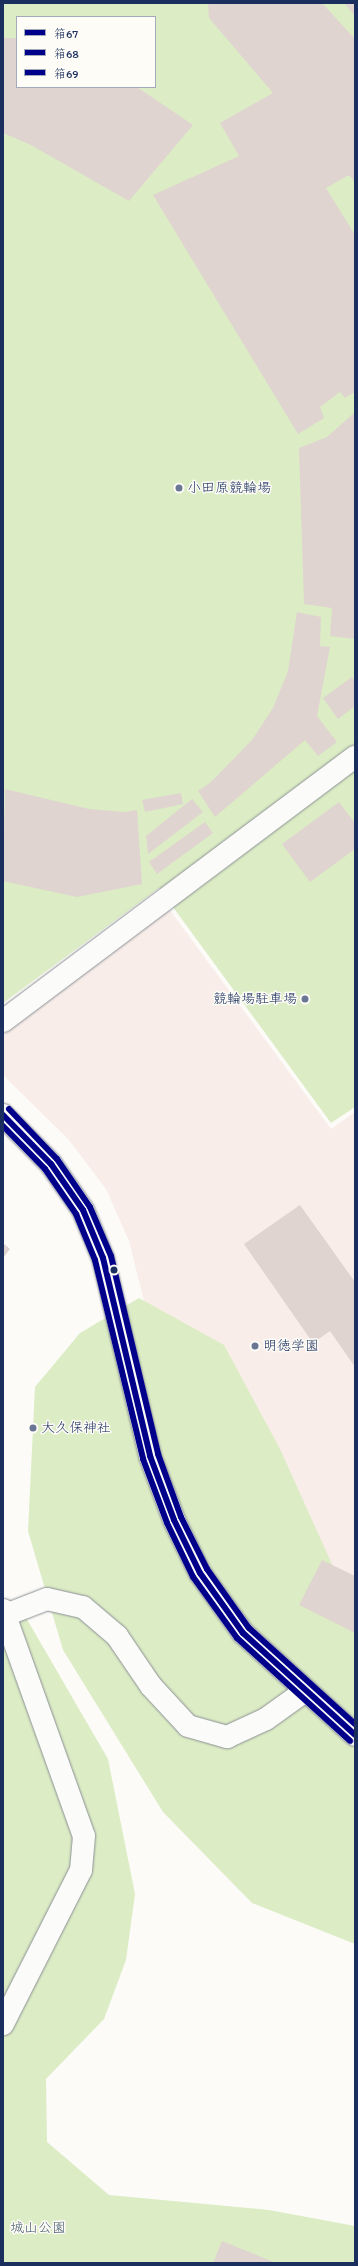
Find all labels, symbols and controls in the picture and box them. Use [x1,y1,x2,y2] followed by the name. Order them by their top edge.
[16,16,156,88] legend
[54,27,78,41] text: 箱67
[54,47,79,61] text: 箱68
[54,67,79,81] text: 箱69
[187,480,271,496] place label: 小田原競輪場
[174,483,184,493] marker: 小田原競輪場
[213,991,297,1007] place label: 競輪場駐車場
[300,994,310,1004] marker: 競輪場駐車場
[109,1265,119,1275] unlabelled marker
[263,1338,319,1354] place label: 明徳学園
[250,1341,260,1351] marker: 明徳学園
[41,1420,111,1436] place label: 大久保神社
[28,1423,38,1433] marker: 大久保神社
[10,2220,66,2236] park label: 城山公園

